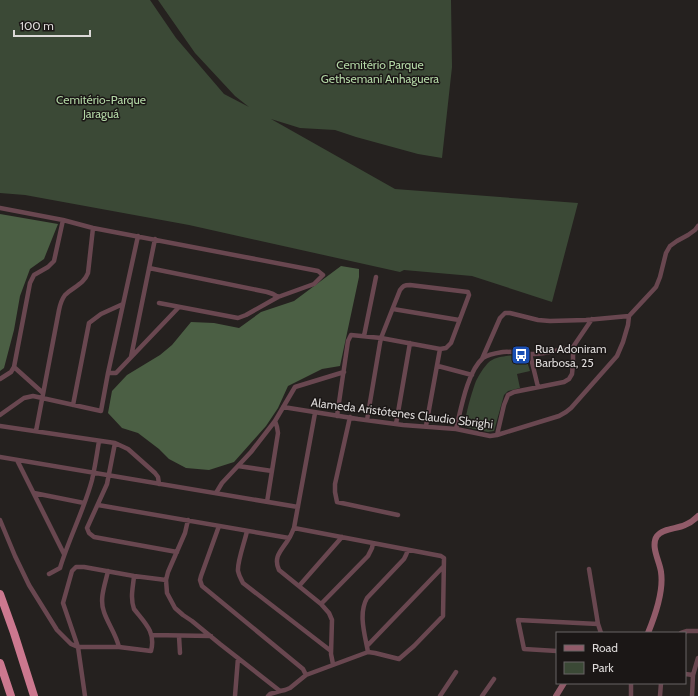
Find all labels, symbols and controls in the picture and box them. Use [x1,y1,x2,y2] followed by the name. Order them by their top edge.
[14,12,90,38] scale bar
[20,18,54,33] text: 100 m
[321,57,439,86] park label: Cemitério Parque Gethsemani Anhaguera
[56,92,146,121] park label: Cemitério-Parque Jaraguá
[535,341,607,370] place label: Rua Adoniram Barbosa, 25
[510,344,532,366] bus stop icon: Rua Adoniram Barbosa, 25
[310,394,494,432] street label: Alameda Aristótenes Claudio Sbrighi
[556,632,686,684] legend
[592,640,618,655] text: Road
[592,660,614,675] text: Park

